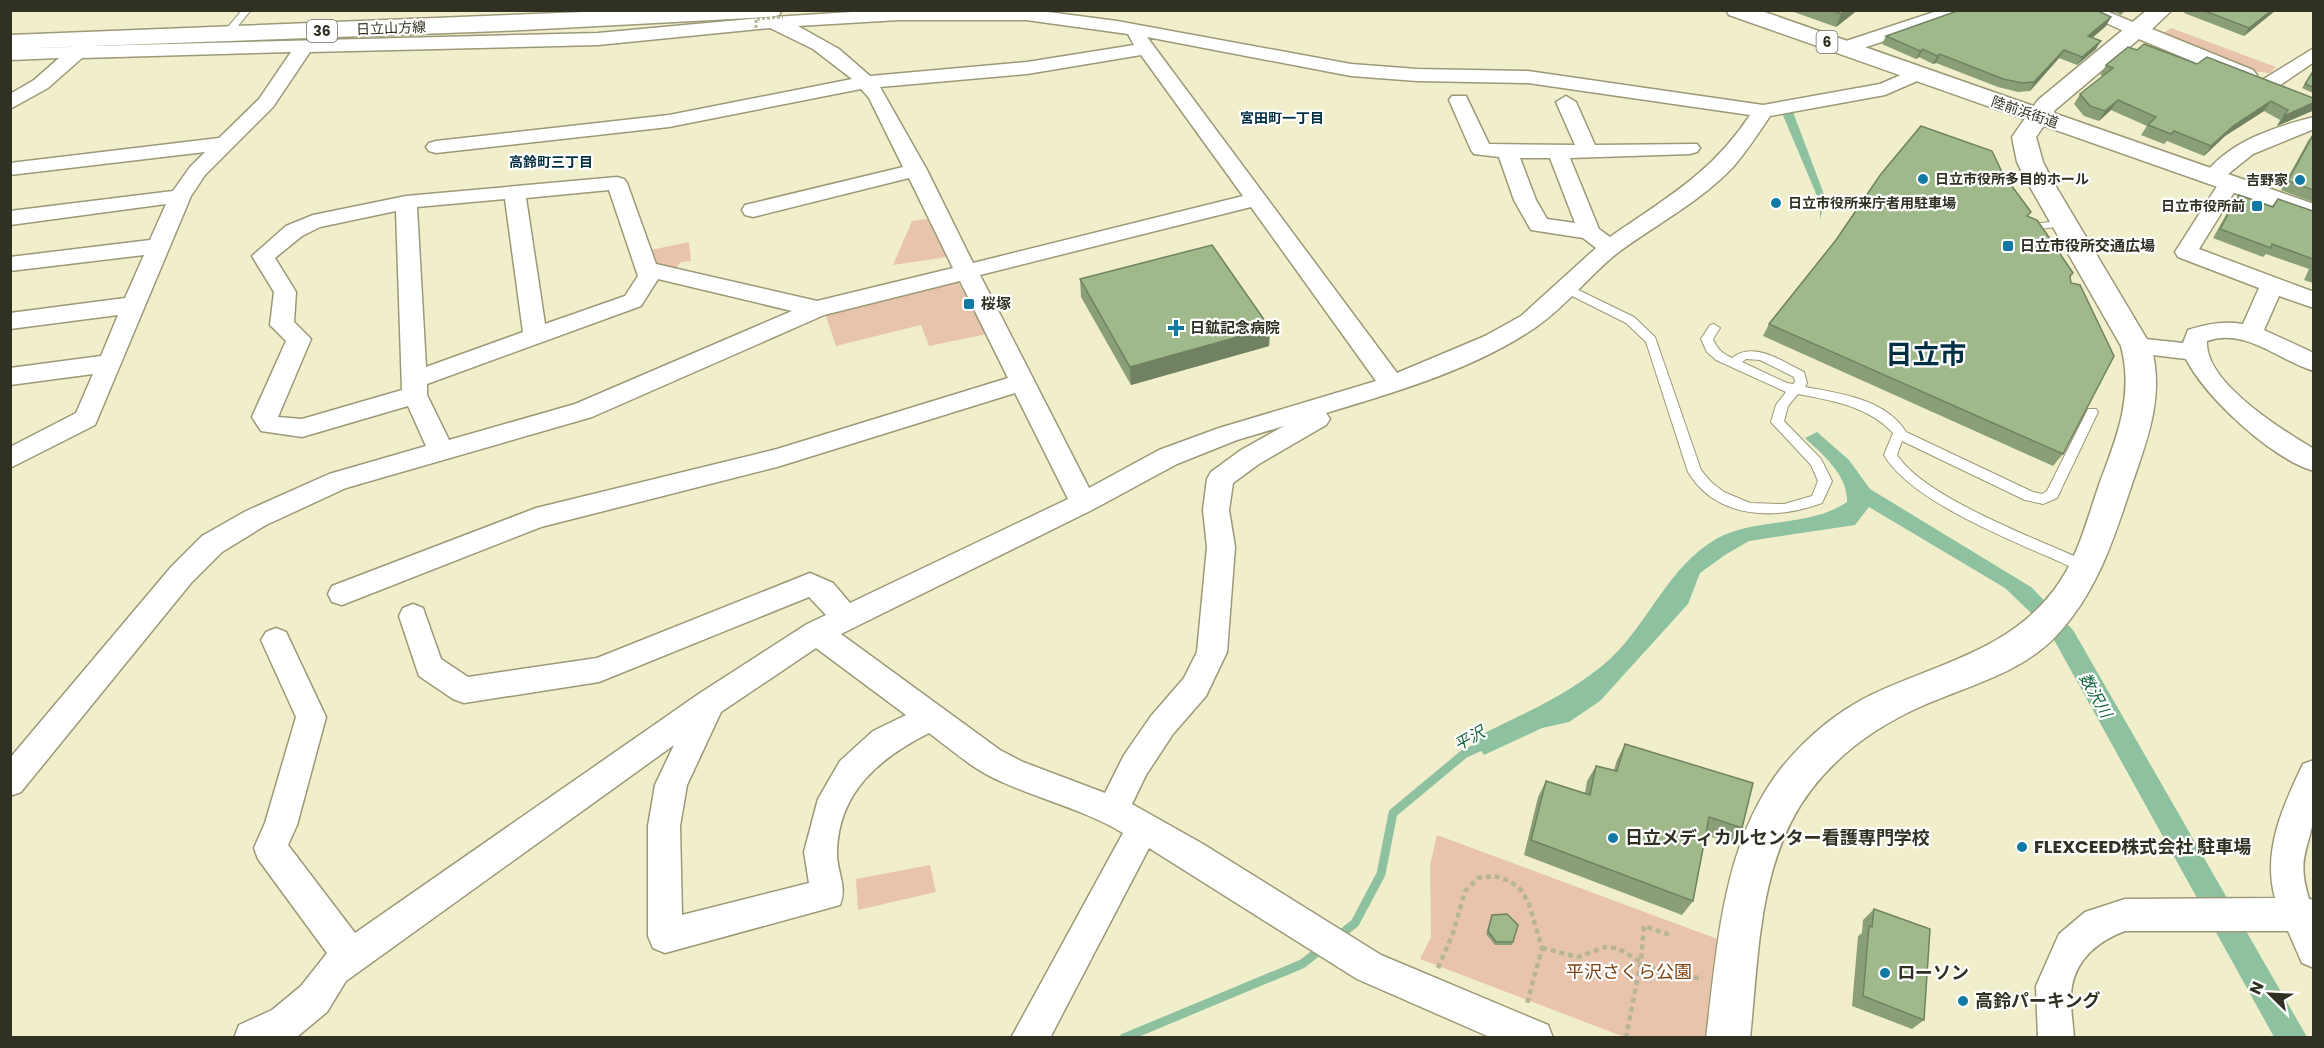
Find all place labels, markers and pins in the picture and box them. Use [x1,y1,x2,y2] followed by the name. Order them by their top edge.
[1935,169,2089,189] place label: 日立市役所多目的ホール
[2246,170,2288,190] place label: 吉野家
[1916,172,1930,186] marker: 日立市役所多目的ホール
[2293,173,2307,187] marker: 吉野家
[1788,193,1956,213] place label: 日立市役所来庁者用駐車場
[1769,196,1783,210] marker: 日立市役所来庁者用駐車場
[2161,196,2245,216] place label: 日立市役所前
[2250,199,2264,213] marker: 日立市役所前
[2020,235,2155,256] place label: 日立市役所交通広場
[2001,239,2015,253] marker: 日立市役所交通広場
[981,293,1011,314] place label: 桜塚
[962,297,976,311] marker: 桜塚
[1190,317,1280,338] place label: 日鉱記念病院
[1167,319,1185,337] marker: 日鉱記念病院
[1625,825,1930,850] place label: 日立メディカルセンター看護専門学校
[1606,831,1620,845] marker: 日立メディカルセンター看護専門学校
[2034,834,2251,859] place label: FLEXCEED株式会社 駐車場
[2015,840,2029,854] marker: FLEXCEED株式会社 駐車場
[1897,960,1969,985] place label: ローソン
[1878,966,1892,980] marker: ローソン
[1975,988,2100,1013] place label: 高鈴パーキング
[1956,994,1970,1008] marker: 高鈴パーキング

